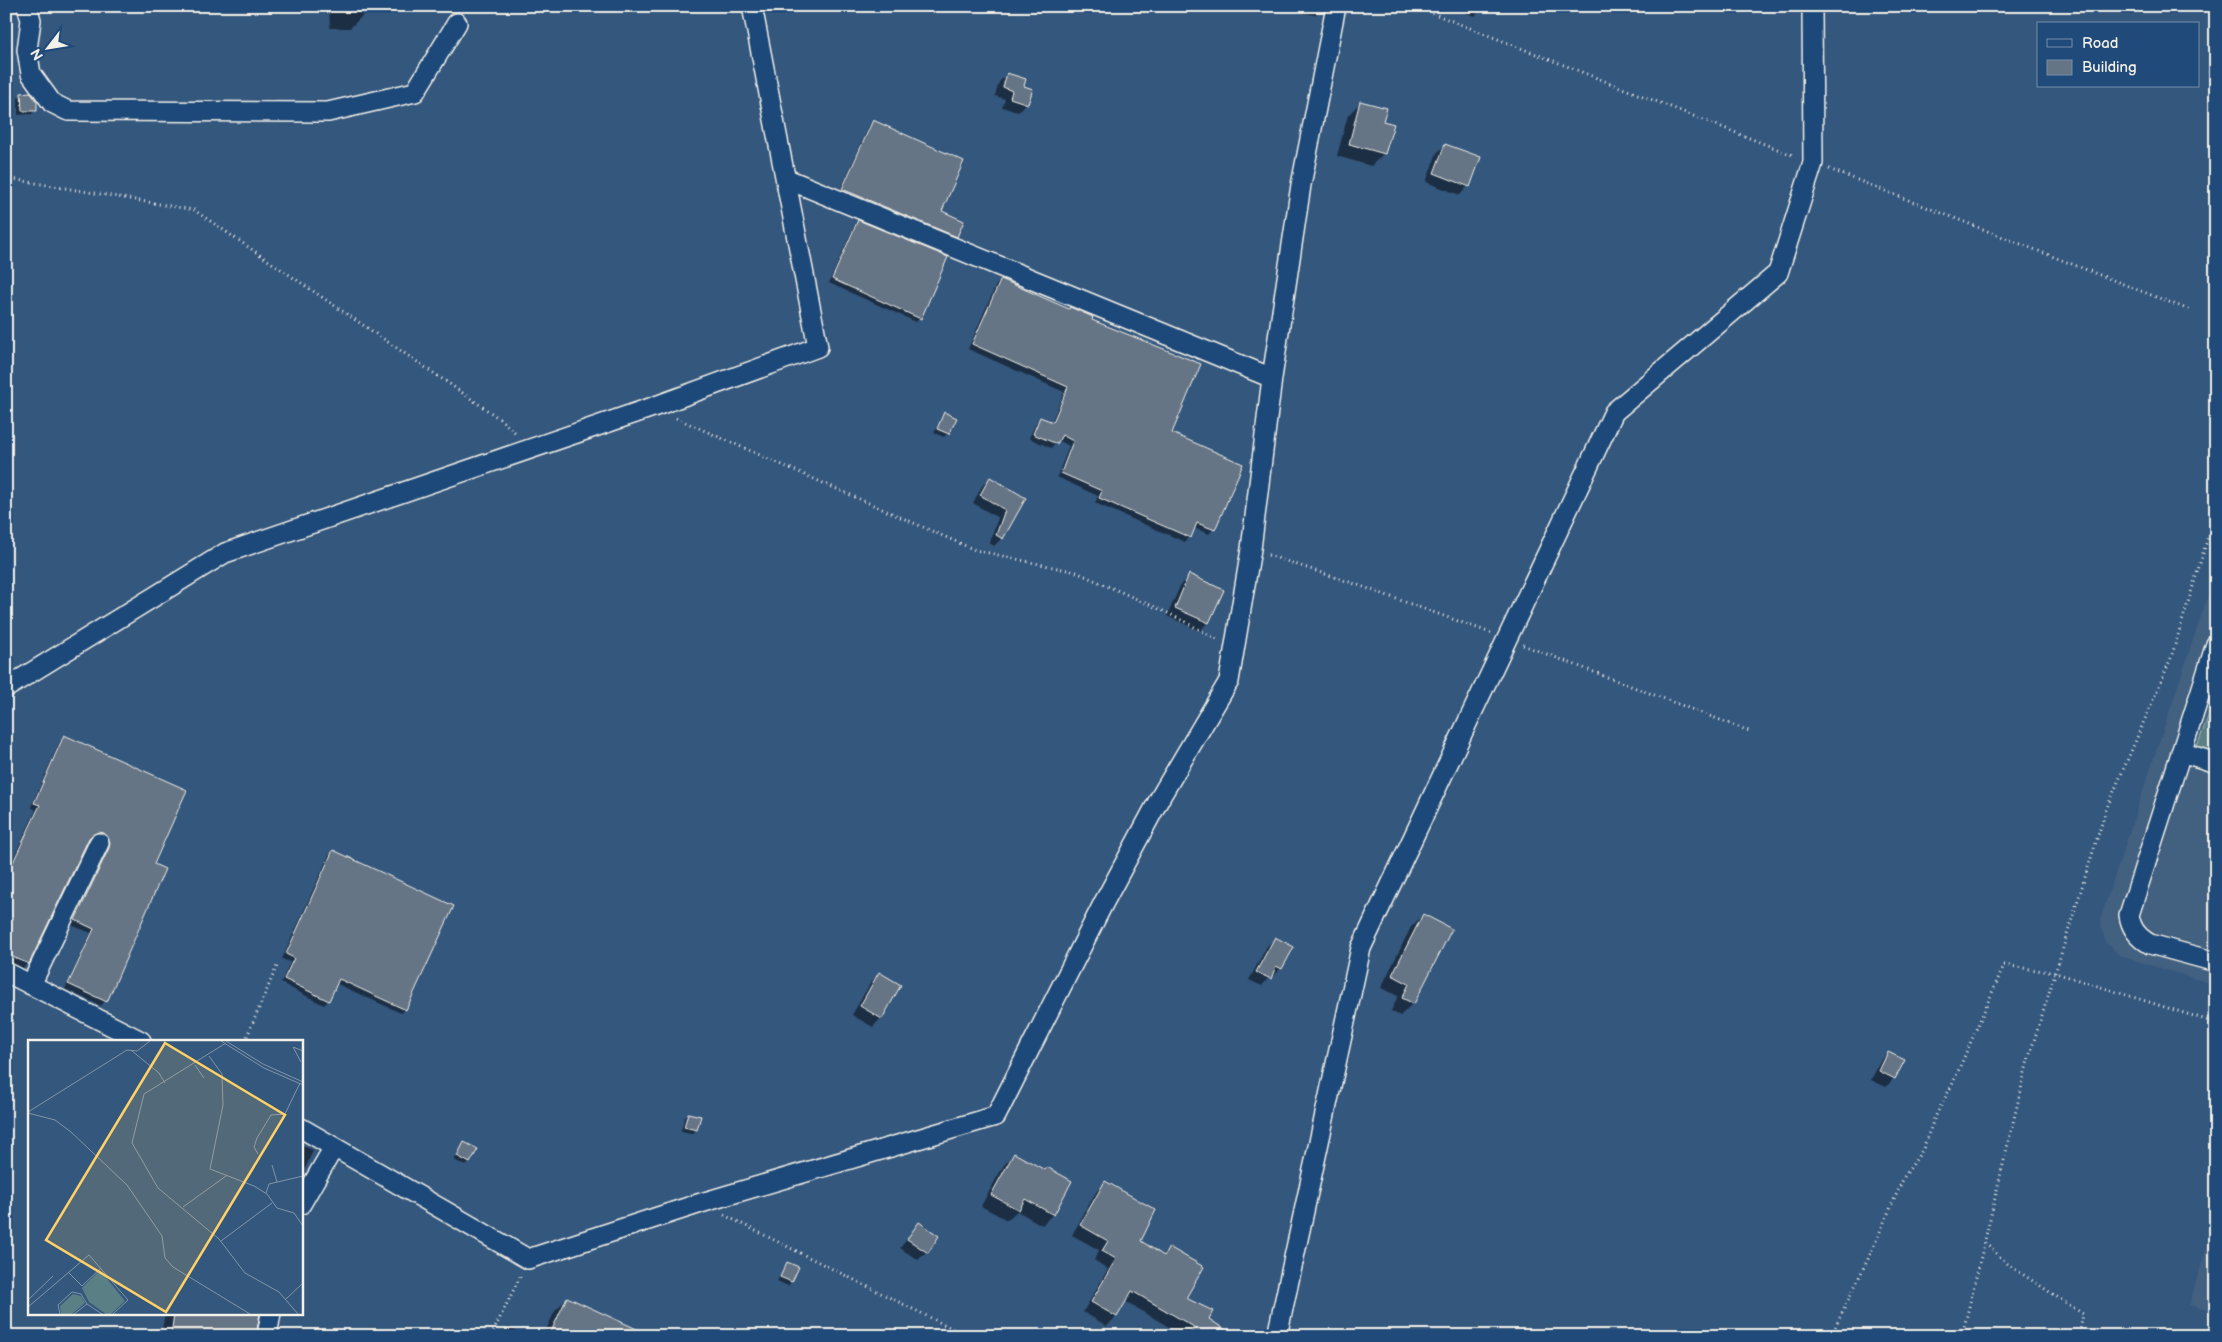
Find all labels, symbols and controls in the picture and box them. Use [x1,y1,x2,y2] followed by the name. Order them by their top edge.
[22,22,72,72] north arrow
[2037,22,2200,88] legend
[2082,34,2118,53] text: Road
[27,46,47,63] text: N
[2082,58,2137,77] text: Building
[28,1040,302,1314] inset map

